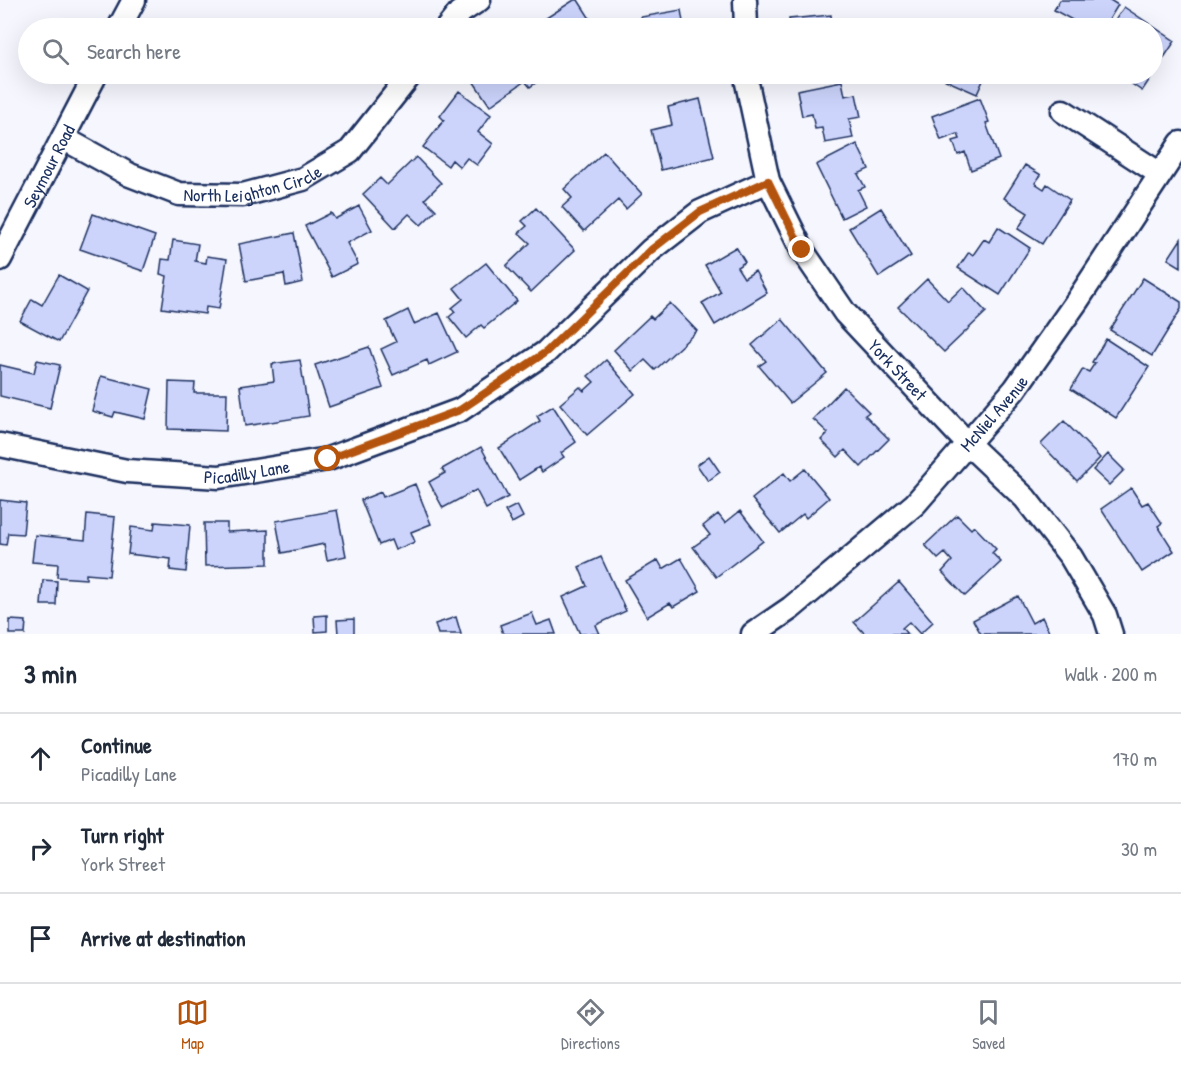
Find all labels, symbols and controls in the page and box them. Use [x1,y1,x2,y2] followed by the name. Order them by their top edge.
[18,18,1163,84] search box
[39,35,72,68] icon: search
[87,36,181,66] text: Search here
[16,120,80,212] street label: Seymour Road
[183,158,326,208] street label: North Leighton Circle
[788,236,814,262] route end
[863,333,934,406] street label: York Street
[954,370,1033,457] street label: McNiel Avenue
[314,445,340,471] route start
[203,453,291,490] street label: Picadilly Lane
[24,656,77,691] text: 3 min
[1065,660,1157,687] text: Walk · 200 m
[81,730,152,760] text: Continue
[24,742,57,775] icon: ahead
[1113,745,1157,772] text: 170 m
[81,760,177,787] text: Picadilly Lane
[81,820,164,850] text: Turn right
[24,832,57,865] icon: right
[1121,835,1157,862] text: 30 m
[81,850,165,877] text: York Street
[24,922,57,955] icon: arrive
[81,923,246,953] text: Arrive at destination
[176,996,209,1054] tab: Map
[561,996,620,1054] tab: Directions
[972,996,1005,1054] tab: Saved

